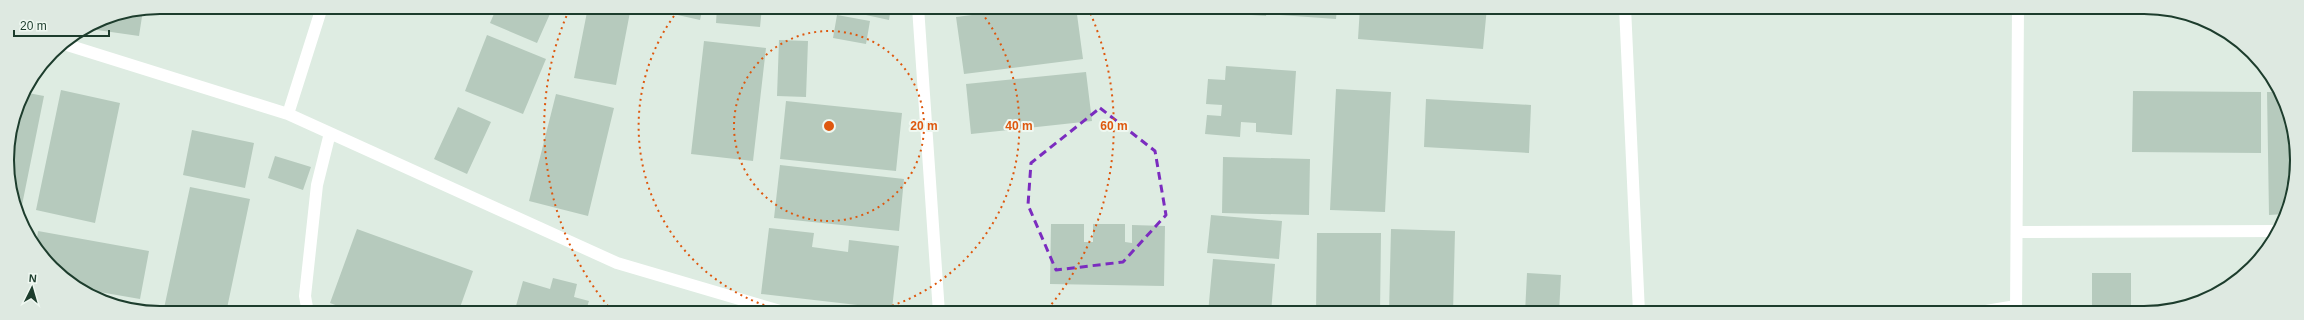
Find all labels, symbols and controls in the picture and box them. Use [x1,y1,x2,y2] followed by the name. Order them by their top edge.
[14,12,109,38] scale bar
[20,19,47,33] text: 20 m
[822,119,836,133] centre of rings
[910,119,938,133] text: 20 m
[1005,119,1033,133] text: 40 m
[1100,119,1128,133] text: 60 m
[12,268,52,308] north arrow
[28,272,37,284] text: N

